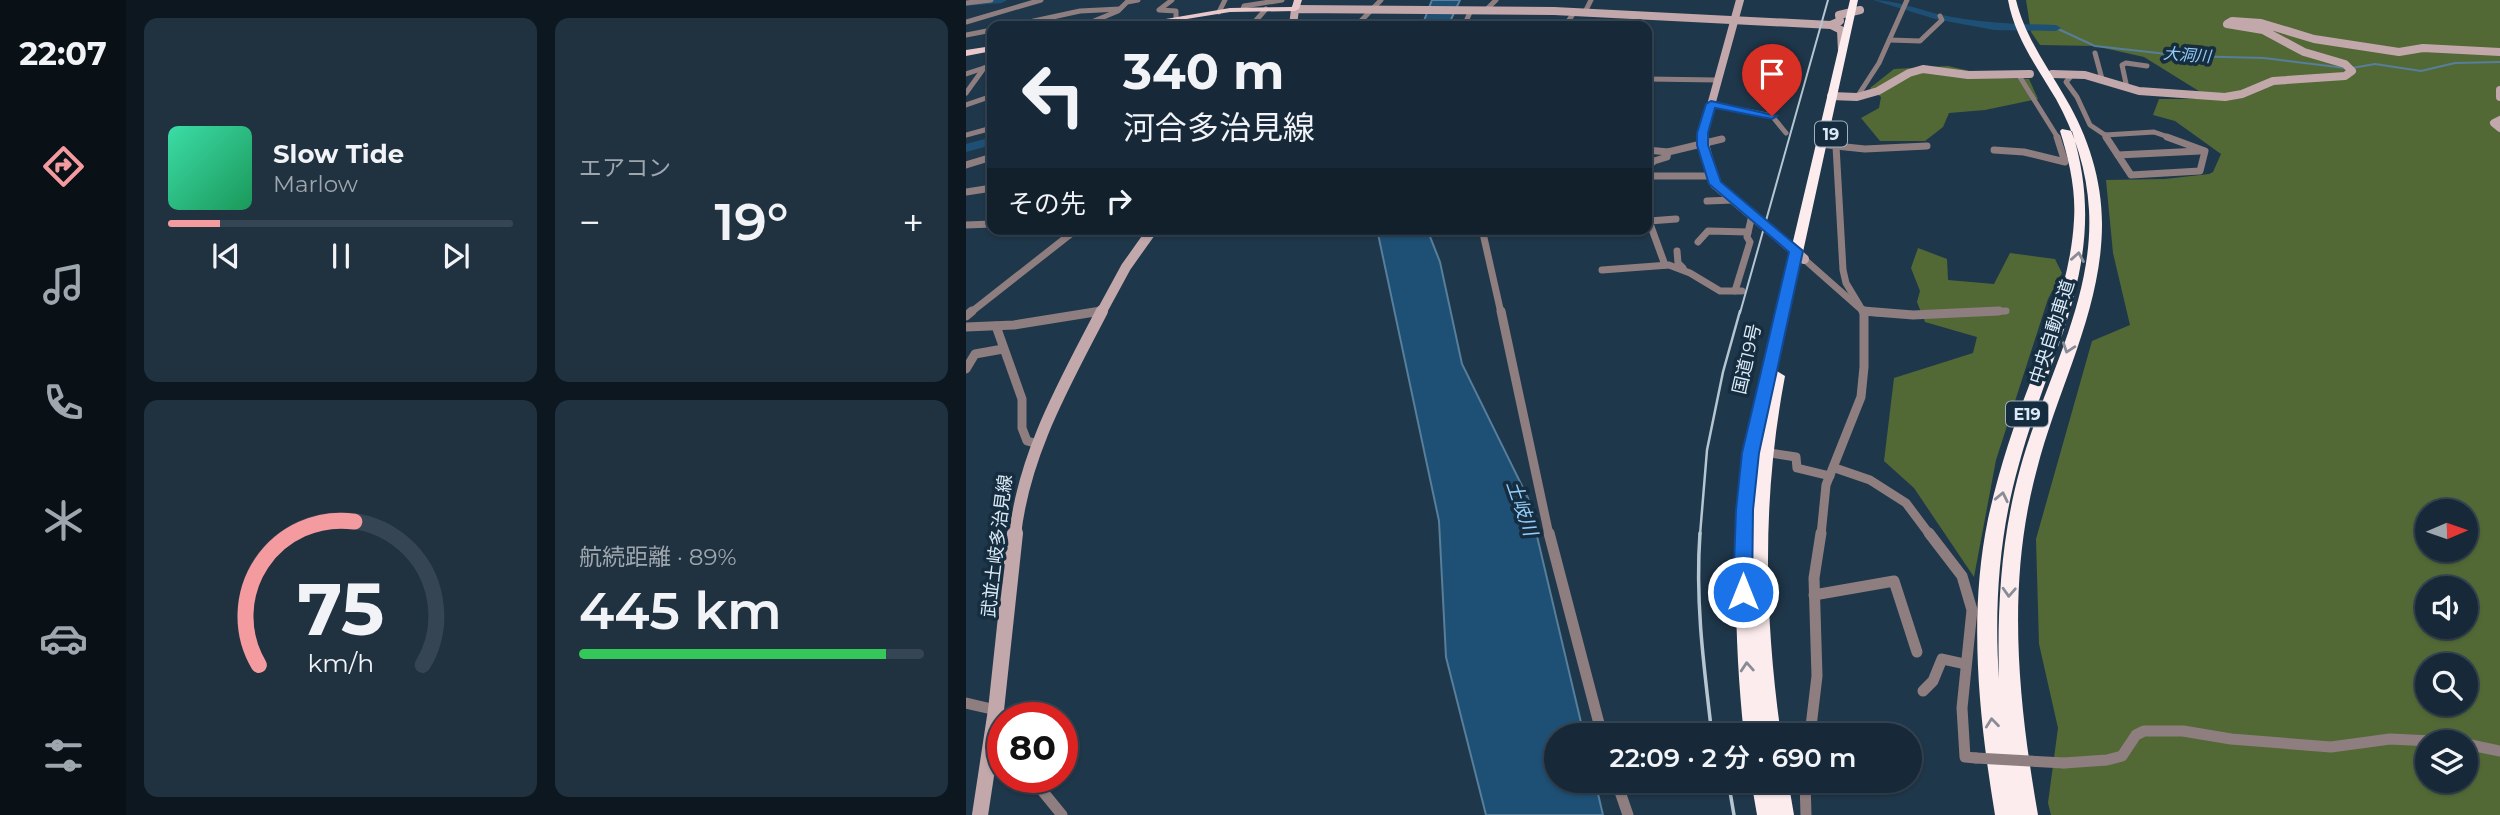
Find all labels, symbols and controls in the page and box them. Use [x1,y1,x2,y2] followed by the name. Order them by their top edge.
[19,34,107,73] text: 22:07
[1123,42,1284,101] text: 340 m
[1742,44,1802,116] pin
[2162,44,2214,66] water label: 大洞川
[1008,49,1099,140] icon: left
[1753,55,1791,93] icon: arrive
[1123,108,1315,147] text: 河合多治見線
[1815,122,1847,146] road number: 19
[273,138,404,170] text: Slow Tide
[39,142,88,191] icon: directions
[579,154,671,182] text: エアコン
[273,170,358,198] text: Marlow
[1100,182,1138,220] icon: right
[1008,188,1086,220] text: その先
[714,190,789,253] text: 19°
[579,199,601,246] text: −
[902,199,924,246] text: +
[207,237,245,275] icon: previous
[322,237,360,275] icon: pause
[437,237,475,275] icon: next
[2069,251,2084,263] one-way arrow
[39,260,88,309] icon: music
[2025,277,2079,387] street label: 中央自動車道
[1728,322,1766,396] street label: 国道19号
[2062,342,2076,354] one-way arrow
[39,378,88,427] icon: phone
[2006,402,2048,426] road number: E19
[977,473,1017,619] street label: 武並土岐多治見線
[1502,477,1543,541] water label: 土岐川
[1994,491,2009,503] one-way arrow
[39,496,88,545] icon: climate
[2415,499,2478,562] north arrow
[2415,499,2478,793] map controls
[579,543,737,571] text: 航続距離 · 89%
[1706,555,1780,629] position arrow
[297,565,384,653] text: 75
[2415,576,2478,639] button: sound
[579,579,782,642] text: 445 km
[2002,587,2017,598] one-way arrow
[39,614,88,663] icon: car
[307,647,374,677] text: km/h
[2415,653,2478,716] button: search
[1740,661,1755,672] one-way arrow
[987,702,1078,793] speed limit sign: 80
[1985,717,2000,729] one-way arrow
[2415,730,2478,793] button: layers
[39,731,88,780] icon: filters
[1610,742,1856,774] text: 22:09 · 2 分 · 690 m

